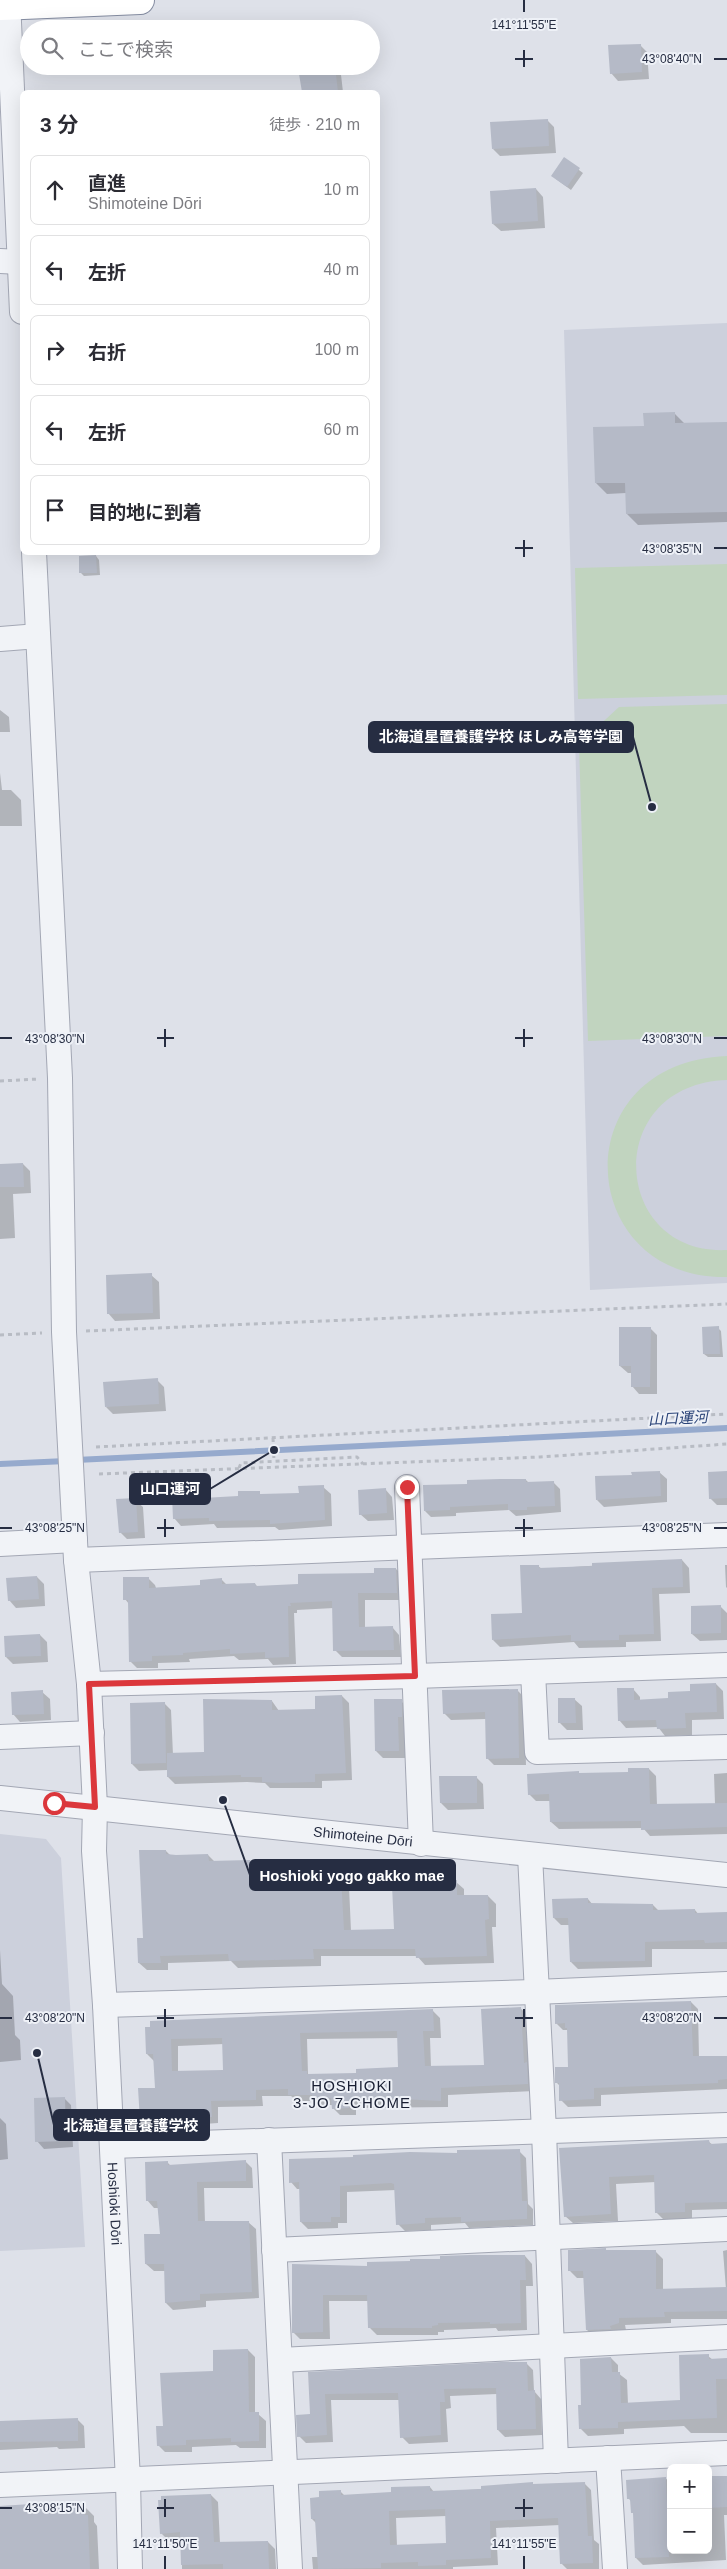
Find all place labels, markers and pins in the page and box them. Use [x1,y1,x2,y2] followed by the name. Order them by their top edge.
[369,722,633,752] callout: 北海道星置養護学校 ほしみ高等学園
[130,1474,210,1504] callout: 山口運河
[250,1860,455,1890] callout: Hoshioki yogo gakko mae
[54,2110,209,2140] callout: 北海道星置養護学校

